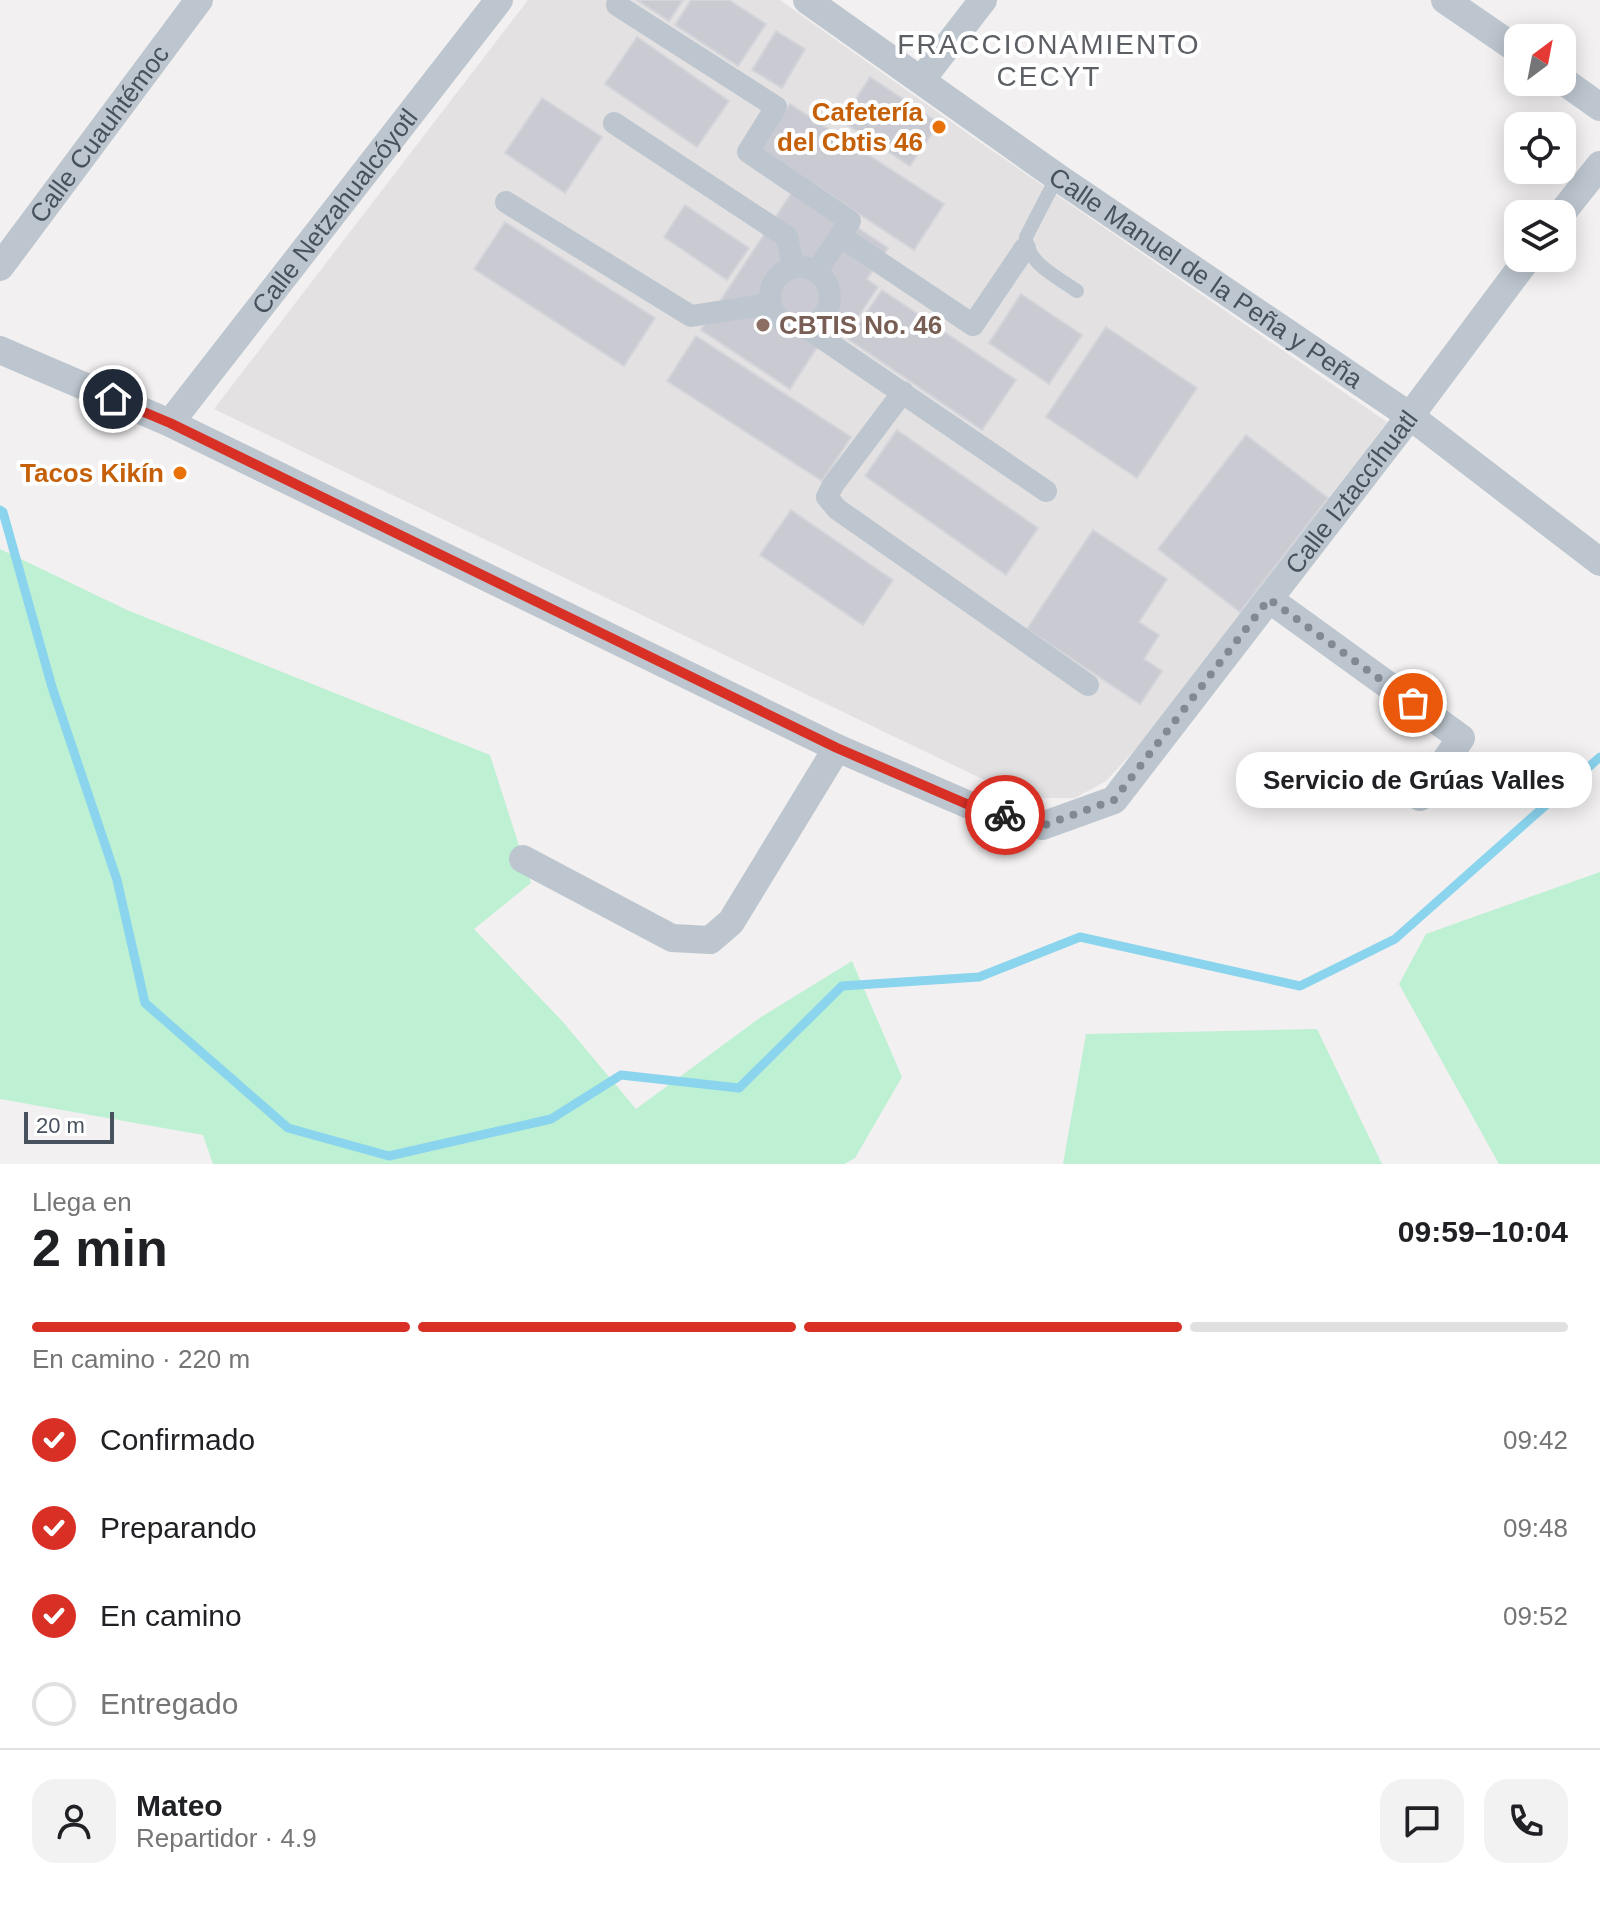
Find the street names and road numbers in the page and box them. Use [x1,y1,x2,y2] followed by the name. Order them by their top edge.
[23,39,175,229] street label: Calle Cuauhtémoc
[245,103,424,320] street label: Calle Netzahualcóyotl
[1043,161,1369,395] street label: Calle Manuel de la Peña y Peña
[1279,405,1424,580] street label: Calle Iztaccíhuatl

